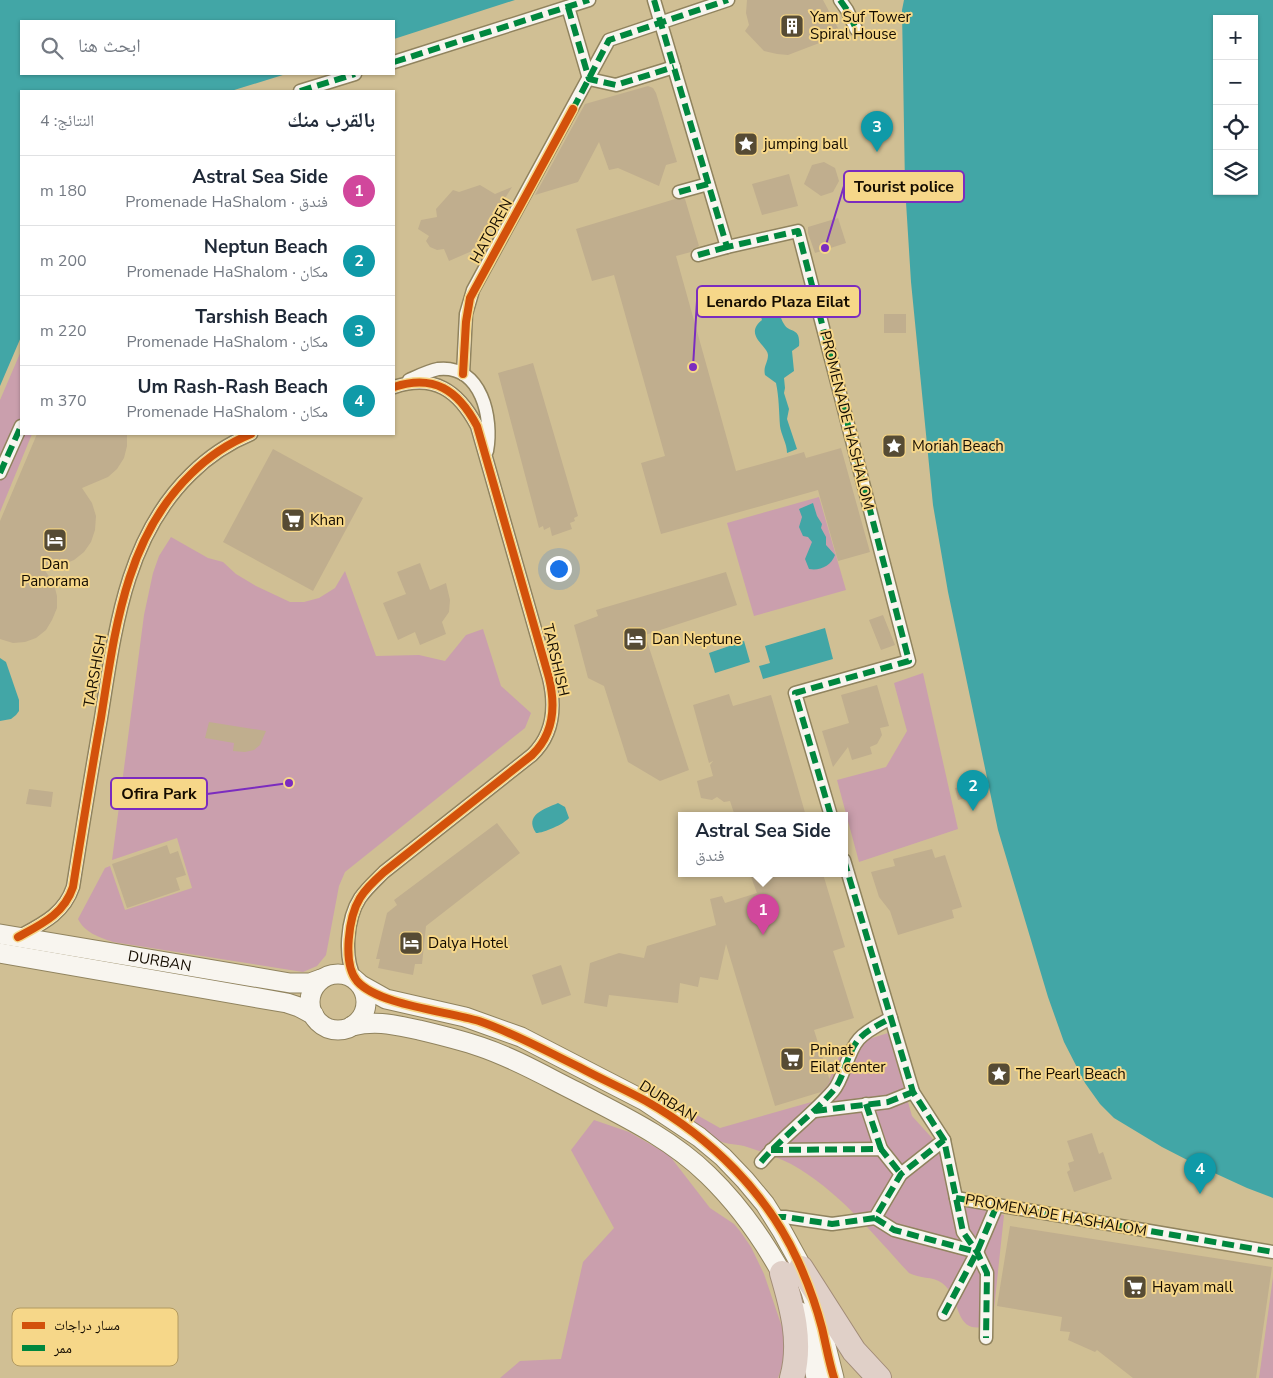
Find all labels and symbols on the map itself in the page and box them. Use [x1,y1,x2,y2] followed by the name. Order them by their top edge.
[809,7,912,44] place label: Yam Suf Tower Spiral House
[779,13,805,39] building icon: Yam Suf Tower Spiral House
[861,111,893,152] pin: 3
[733,131,759,157] place icon: jumping ball
[763,134,848,154] place label: jumping ball
[844,171,964,202] callout: Tourist police
[854,176,954,198] text: Tourist police
[465,195,517,267] street label: HATOREN
[697,286,860,317] callout: Lenardo Plaza Eilat
[706,291,851,313] text: Lenardo Plaza Eilat
[815,328,879,512] street label: PROMENADE HASHALOM
[881,433,907,459] place icon: Moriah Beach
[912,436,1004,456] place label: Moriah Beach
[280,507,306,533] supermarket icon: Khan
[310,510,344,530] place label: Khan
[42,527,68,553] hotel icon: Dan Panorama
[21,554,89,591] place label: Dan Panorama
[546,556,572,582] your location
[538,622,574,698] street label: TARSHISH
[622,626,648,652] hotel icon: Dan Neptune
[652,629,741,649] place label: Dan Neptune
[79,633,111,709] street label: TARSHISH
[957,770,989,811] pin: 2
[111,778,207,809] callout: Ofira Park
[121,783,197,805] text: Ofira Park
[747,894,779,935] pin: 1
[398,930,424,956] hotel icon: Dalya Hotel
[428,933,509,953] place label: Dalya Hotel
[126,946,193,976] street label: DURBAN
[810,1040,886,1077] place label: Pninat Eilat center
[779,1046,805,1072] supermarket icon: Pninat Eilat center
[986,1061,1012,1087] place icon: The Pearl Beach
[1016,1064,1126,1084] place label: The Pearl Beach
[635,1076,701,1126] street label: DURBAN
[1184,1153,1216,1194] pin: 4
[964,1189,1148,1241] street label: PROMENADE HASHALOM
[1122,1274,1148,1300] supermarket icon: Hayam mall
[1152,1277,1234,1297] place label: Hayam mall
[12,1308,178,1366] legend
[54,1316,120,1335] text: مسار دراجات
[53,1339,72,1358] text: ممر

